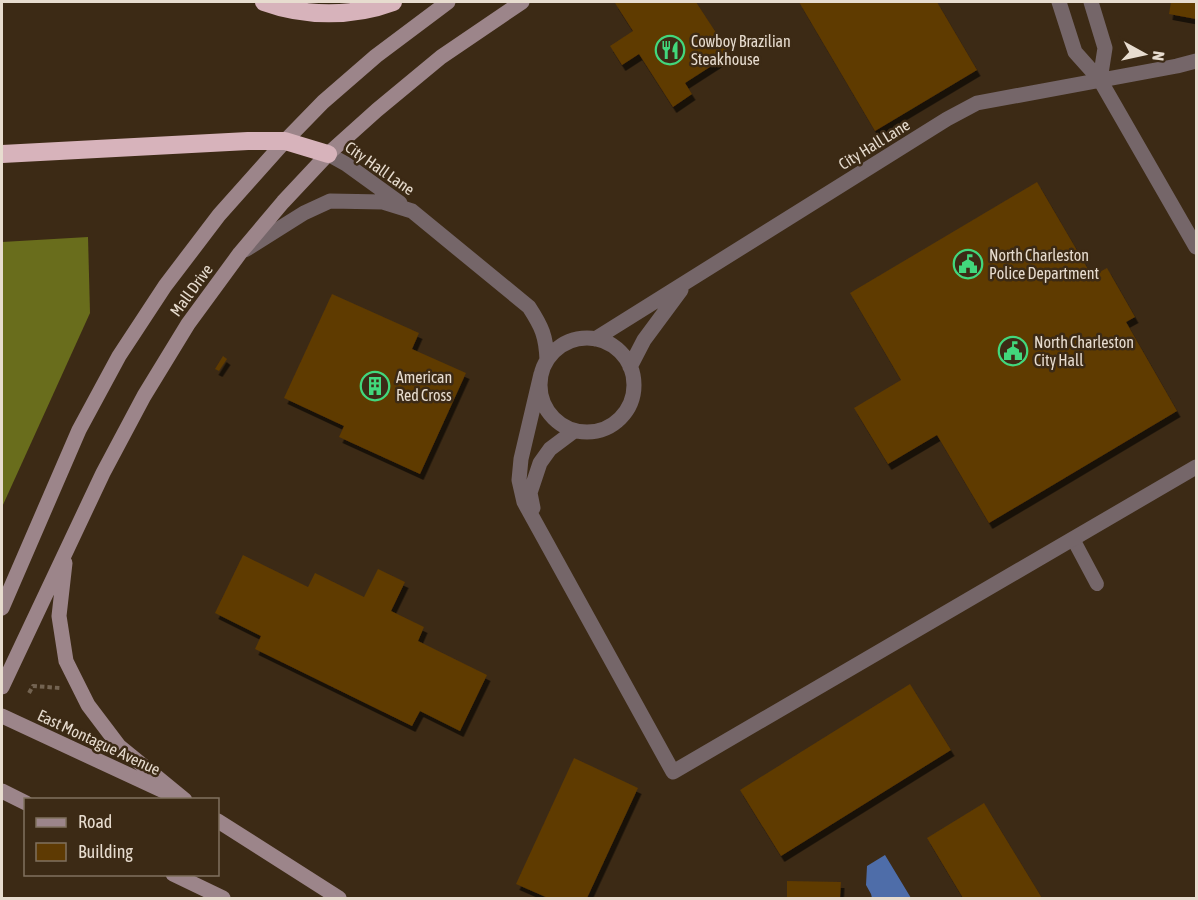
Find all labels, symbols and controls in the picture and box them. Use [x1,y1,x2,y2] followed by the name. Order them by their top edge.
[1114,24,1174,84] north arrow
[691,32,791,68] place label: Cowboy Brazilian Steakhouse
[654,34,686,66] restaurant icon: Cowboy Brazilian Steakhouse
[1149,50,1168,62] text: N
[835,115,913,174] street label: City Hall Lane
[341,138,418,199] street label: City Hall Lane
[989,246,1099,283] place label: North Charleston Police Department
[952,248,984,280] public building icon: North Charleston Police Department
[166,260,216,320] street label: Mall Drive
[1034,333,1134,370] place label: North Charleston City Hall
[997,335,1029,367] public building icon: North Charleston City Hall
[396,368,452,404] place label: American Red Cross
[359,370,391,402] building icon: American Red Cross
[34,706,163,779] street label: East Montague Avenue
[24,798,219,876] legend
[78,811,112,832] text: Road
[78,841,133,862] text: Building

